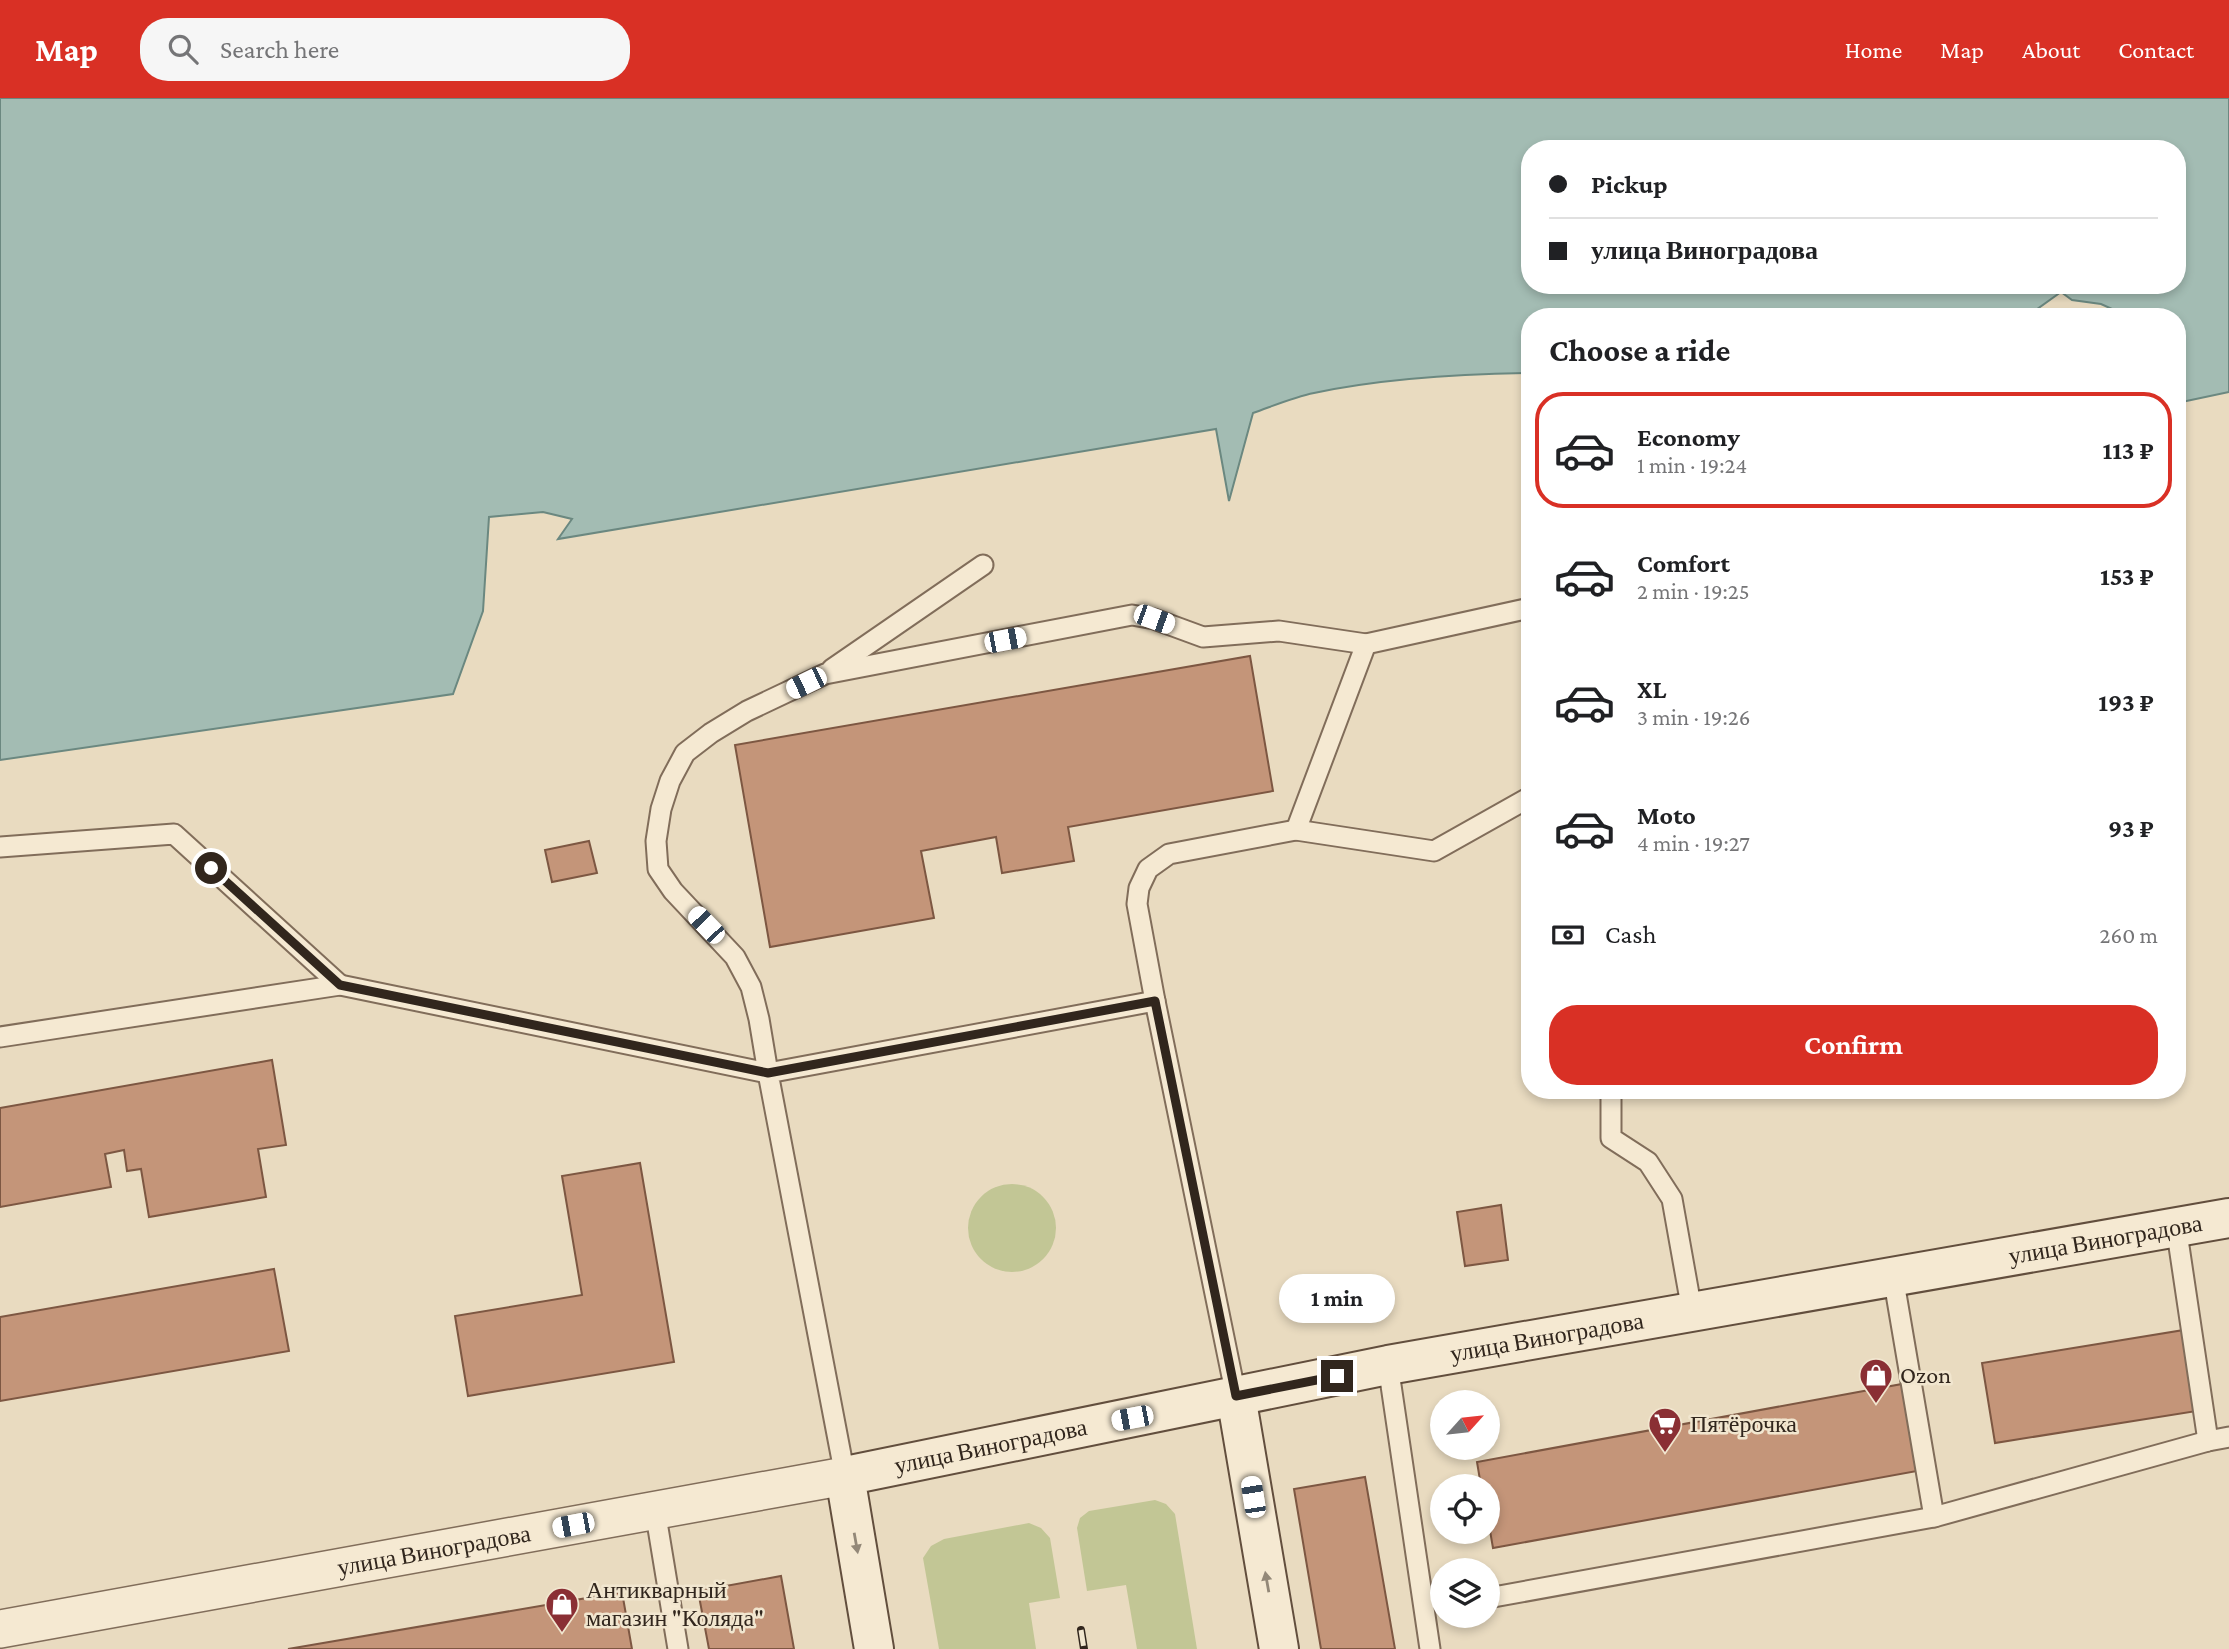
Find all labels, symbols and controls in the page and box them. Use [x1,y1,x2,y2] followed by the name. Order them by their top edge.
[140,18,630,81] search box
[164,30,202,68] icon: search
[35,31,98,68] text: Map
[220,35,339,64] text: Search here
[1845,36,1902,63] text: Home
[1940,36,1984,63] text: Map
[2022,36,2080,63] text: About
[2118,36,2194,63] text: Contact
[1591,170,1668,199] text: Pickup
[1591,236,1818,265] text: улица Виноградова
[1549,332,1730,368] text: Choose a ride
[1553,419,1616,482] icon: car
[1637,423,1740,452] text: Economy
[2102,436,2154,465] text: 113 ₽
[1637,452,1747,478] text: 1 min · 19:24
[1553,545,1616,608] icon: car
[1637,549,1730,578] text: Comfort
[2100,562,2154,591] text: 153 ₽
[1637,578,1750,604] text: 2 min · 19:25
[1131,602,1178,636] car
[983,626,1028,654] car
[783,664,830,702] car
[1553,671,1616,734] icon: car
[1637,675,1666,704] text: XL
[2098,688,2154,717] text: 193 ₽
[1637,704,1750,730] text: 3 min · 19:26
[1553,797,1616,860] icon: car
[1637,801,1696,830] text: Moto
[2108,814,2154,843] text: 93 ₽
[1637,830,1750,856] text: 4 min · 19:27
[195,852,227,884] route start
[684,903,729,947] car
[1549,916,1587,954] icon: cash
[1605,920,1656,949] text: Cash
[2100,922,2158,948] text: 260 m
[1549,1005,2158,1085] button: Confirm
[2007,1209,2205,1269] street label: улица Виноградова
[1279,1274,1395,1324] callout: 1 min
[1311,1285,1363,1311] text: 1 min
[1448,1307,1646,1367] street label: улица Виноградова
[1857,1356,1895,1405] shop icon: Ozon
[1321,1360,1353,1392] route end
[1900,1361,1951,1388] place label: Ozon
[1430,1390,1500,1460] north arrow
[1430,1390,1500,1628] map controls
[1110,1404,1155,1432] car
[1646,1405,1684,1454] supermarket icon: Пятёрочка
[1690,1410,1797,1437] place label: Пятёрочка
[892,1413,1089,1479] street label: улица Виноградова
[1430,1474,1500,1544] button: locate
[1240,1475,1267,1519] car
[551,1511,596,1539] car
[335,1519,533,1581] street label: улица Виноградова
[851,1532,862,1554] one-way arrow
[1430,1558,1500,1628] button: layers
[1261,1571,1272,1593] one-way arrow
[586,1576,764,1631] place label: Антикварный магазин "Коляда"
[543,1585,581,1634] shop icon: Антикварный магазин "Коляда"

